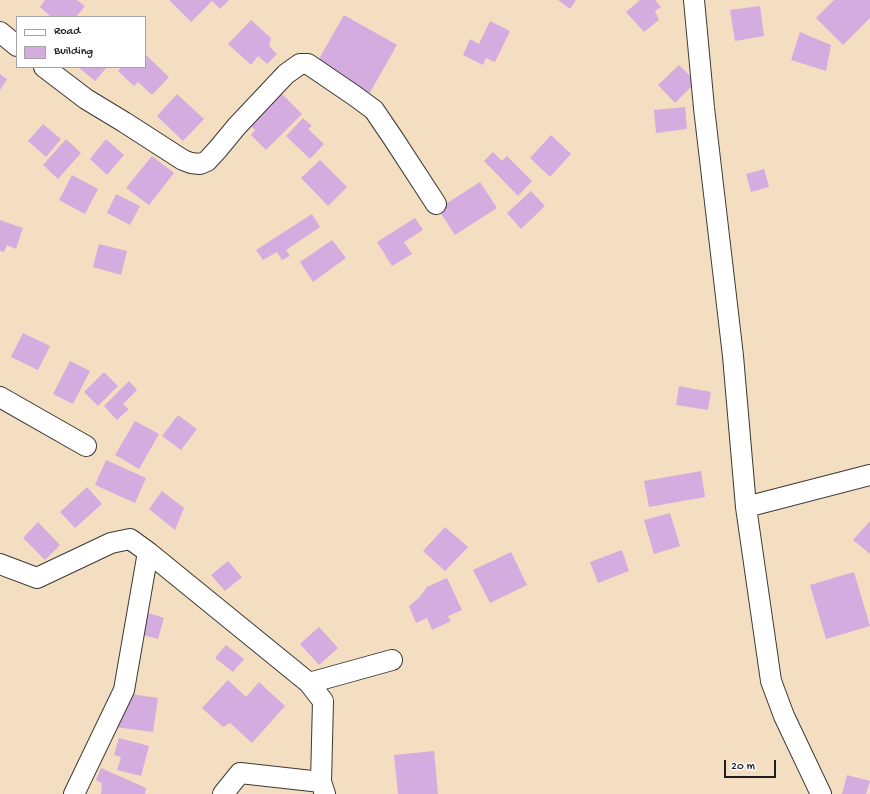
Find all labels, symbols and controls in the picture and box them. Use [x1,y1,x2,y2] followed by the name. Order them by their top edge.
[16,16,146,68] legend
[54,25,80,39] text: Road
[54,45,93,59] text: Building
[726,752,778,778] scale bar
[731,760,755,774] text: 20 m

